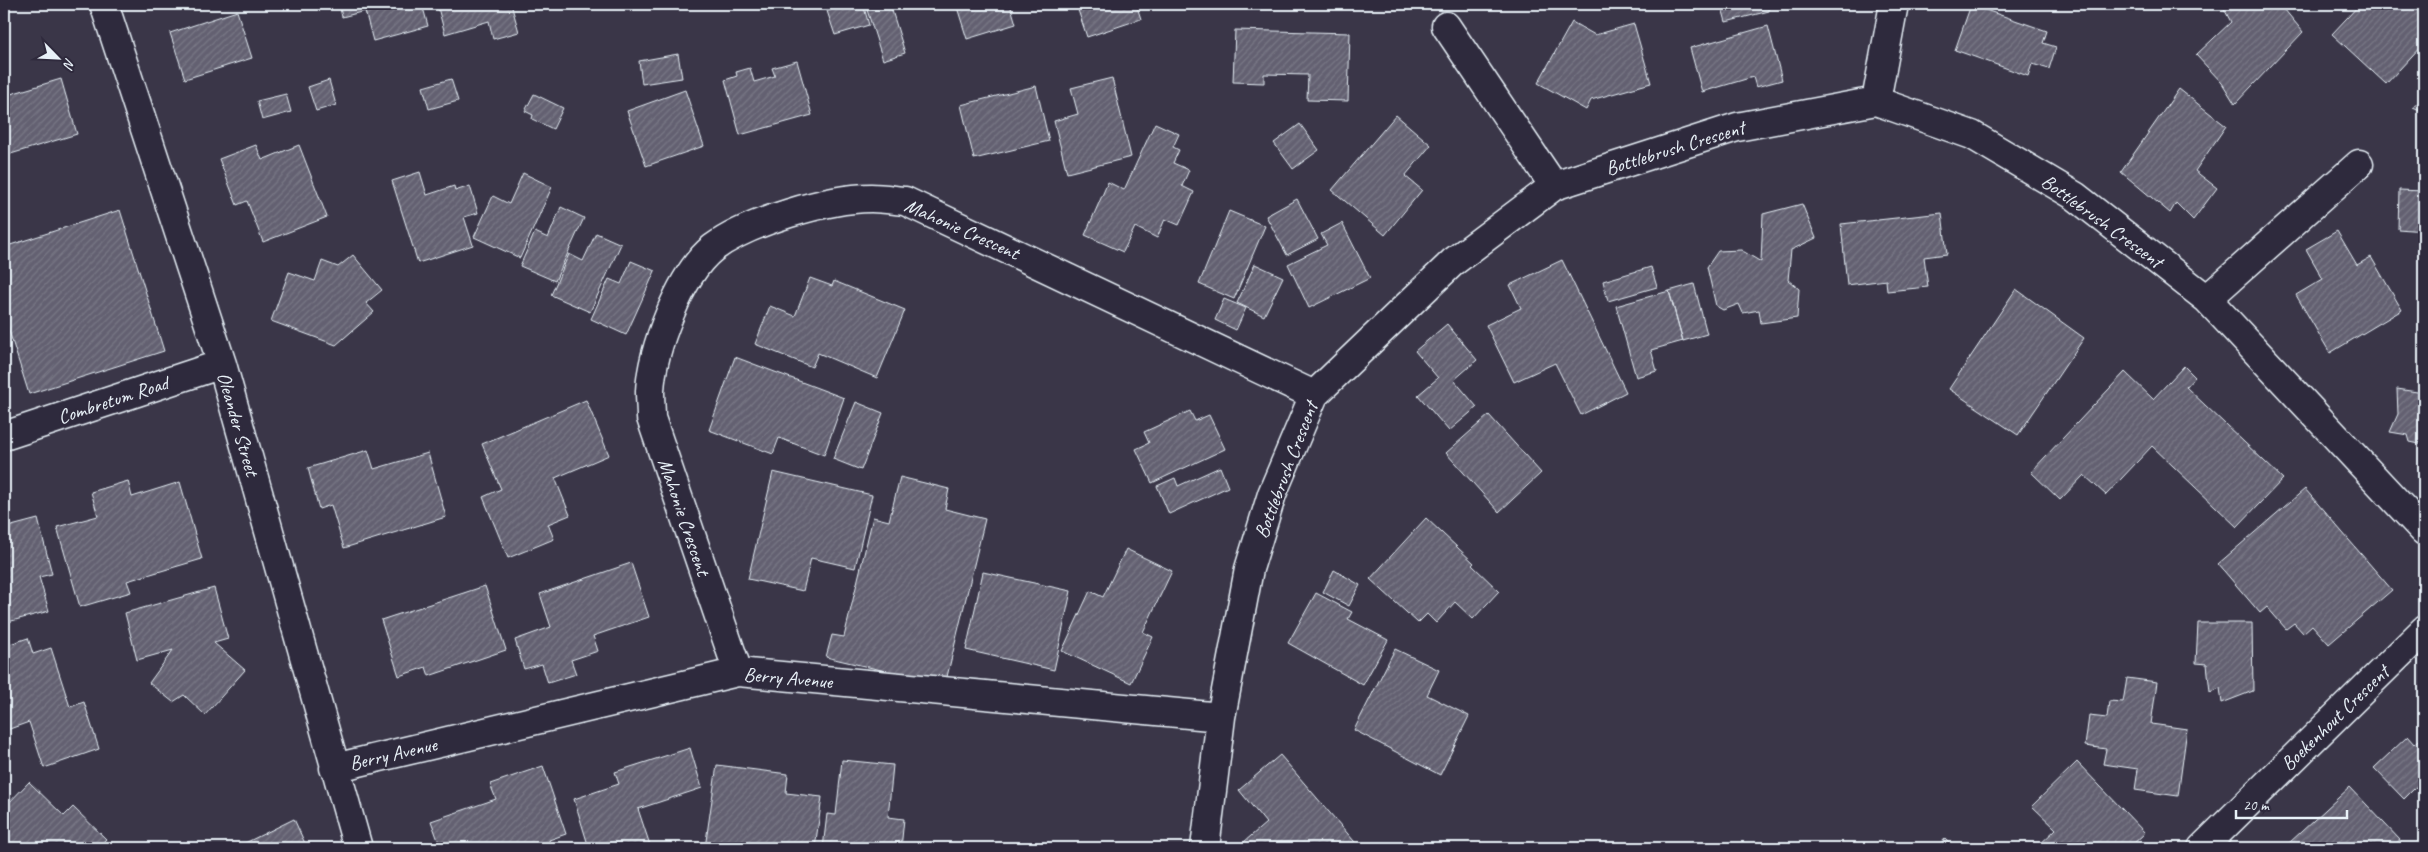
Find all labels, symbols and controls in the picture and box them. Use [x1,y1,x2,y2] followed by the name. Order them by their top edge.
[32,32,82,82] north arrow
[59,56,79,73] text: N
[1602,114,1751,181] street label: Bottlebrush Crescent
[2036,169,2170,275] street label: Bottlebrush Crescent
[901,193,1025,266] street label: Mahonie Crescent
[55,369,174,430] street label: Combretum Road
[211,369,265,481] street label: Oleander Street
[1249,395,1325,542] street label: Bottlebrush Crescent
[652,455,717,581] street label: Mahonie Crescent
[2276,658,2397,776] street label: Boekenhout Crescent
[743,662,835,694] street label: Berry Avenue
[347,731,441,776] street label: Berry Avenue
[2236,787,2347,819] scale bar
[2243,796,2270,815] text: 20 m

